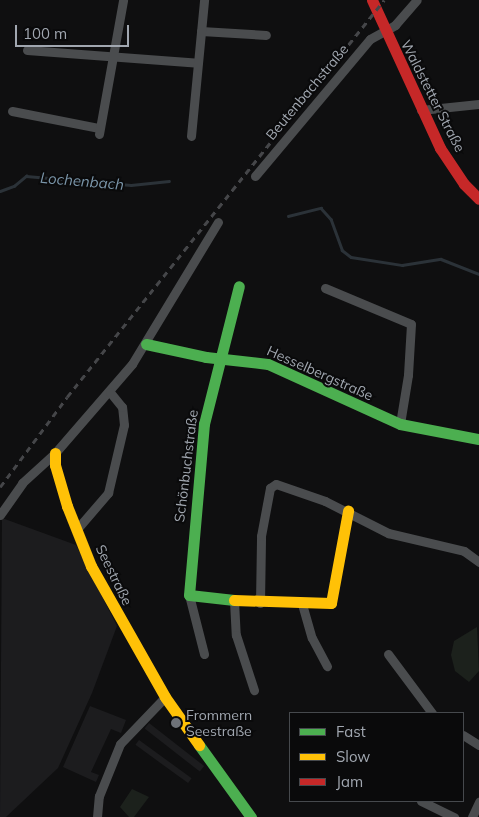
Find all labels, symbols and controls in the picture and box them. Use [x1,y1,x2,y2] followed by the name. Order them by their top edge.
[18,15,131,47] scale bar
[23,24,67,43] text: 100 m
[397,37,469,155] street label: Waldstetter Straße
[262,41,352,143] street label: Beutenbachstraße
[39,168,125,194] water label: Lochenbach
[264,342,376,404] street label: Hesselbergstraße
[171,409,201,523] street label: Schönbuchstraße
[92,542,136,608] street label: Seestraße
[186,707,252,740] place label: Frommern Seestraße
[289,712,464,802] legend
[170,717,182,729] marker: Frommern Seestraße
[336,722,366,741] text: Fast
[336,747,370,766] text: Slow
[336,772,363,791] text: Jam

